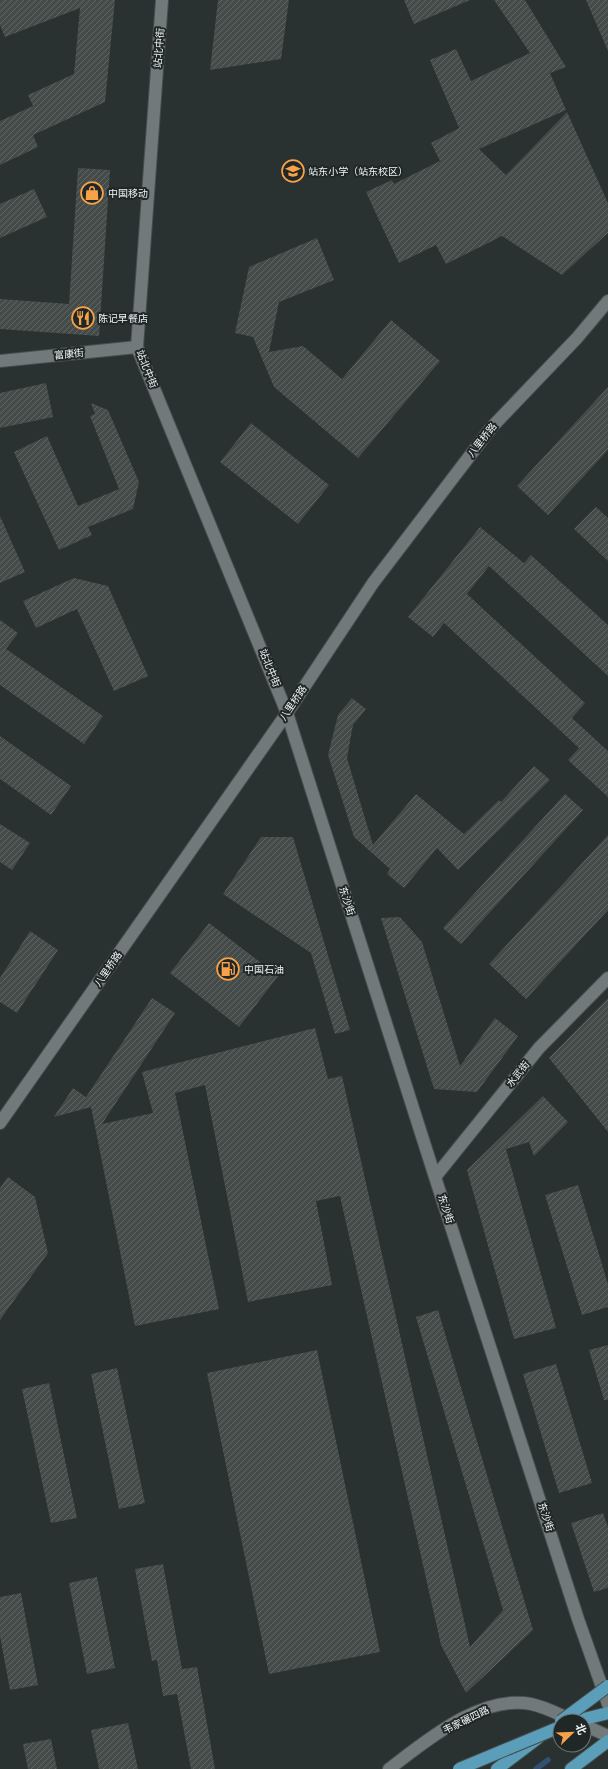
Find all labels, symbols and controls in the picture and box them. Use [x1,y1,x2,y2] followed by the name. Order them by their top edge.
[151,28,167,68] street label: 站北中街
[280,158,306,184] school or university icon: 站东小学（站东校区）
[308,165,408,178] place label: 站东小学（站东校区）
[79,180,105,206] shop icon: 中国移动
[108,187,148,200] place label: 中国移动
[70,305,96,331] restaurant icon: 陈记早餐店
[98,312,148,325] place label: 陈记早餐店
[53,346,85,362] street label: 富康街
[133,348,161,390] street label: 站北中街
[465,420,499,460] street label: 八里桥路
[256,647,284,689] street label: 站北中街
[276,683,310,723] street label: 八里桥路
[336,885,358,917] street label: 东沙街
[91,949,125,989] street label: 八里桥路
[215,956,241,982] fuel station icon: 中国石油
[244,963,284,976] place label: 中国石油
[504,1058,532,1090] street label: 水武街
[435,1193,457,1225] street label: 东沙街
[535,1501,557,1533] street label: 东沙街
[441,1703,491,1737] street label: 韦家碾四路
[552,1713,592,1753] north arrow
[573,1721,590,1737] text: 北

